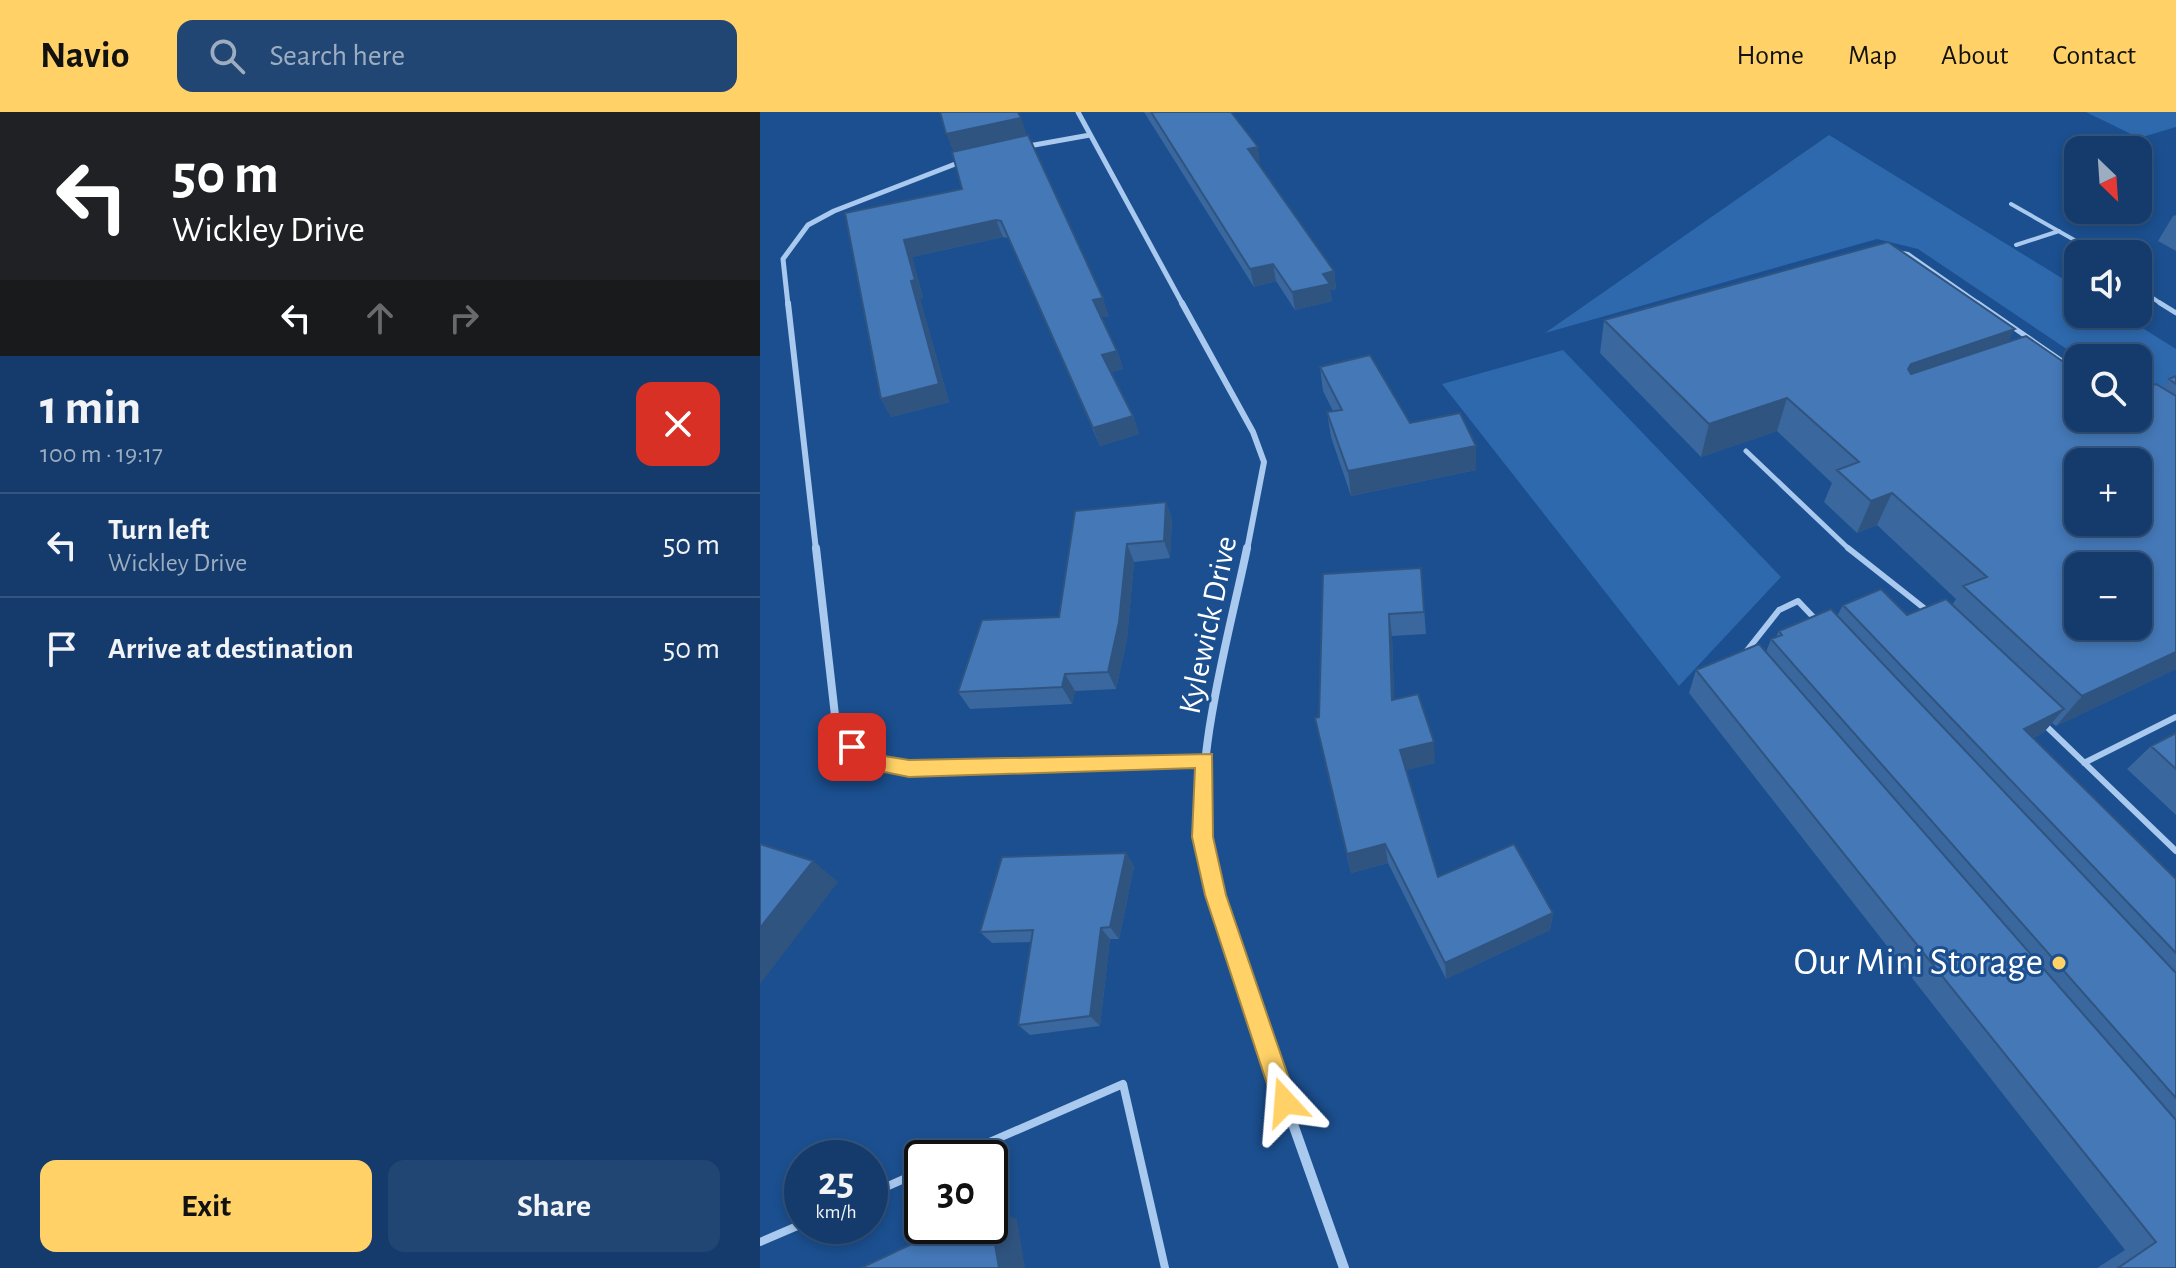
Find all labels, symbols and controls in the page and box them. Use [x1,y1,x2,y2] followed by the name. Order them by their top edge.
[177,20,737,92] search box
[205,34,249,78] icon: search
[40,37,129,75] text: Navio
[269,41,405,71] text: Search here
[1737,42,1804,70] text: Home
[1848,42,1897,70] text: Map
[1941,42,2009,70] text: About
[2053,42,2136,70] text: Contact
[2064,136,2152,224] north arrow
[2064,136,2152,640] map controls
[40,144,144,248] icon: left
[172,147,279,203] text: 50 m
[172,212,365,248] text: Wickley Drive
[2064,240,2152,328] button: sound
[274,296,318,340] icon: left
[358,296,402,340] icon: ahead
[442,296,486,340] icon: right
[2064,344,2152,432] button: search
[636,382,720,466] button: close
[40,385,141,433] text: 1 min
[40,441,163,467] text: 100 m · 19:17
[2064,448,2152,536] button: +
[108,515,209,545] text: Turn left
[40,523,84,567] icon: left
[663,530,720,560] text: 50 m
[1174,533,1242,717] street label: Kylewick Drive
[108,550,247,576] text: Wickley Drive
[2064,552,2152,640] button: −
[40,627,84,671] icon: arrive
[108,634,354,664] text: Arrive at destination
[663,634,720,664] text: 50 m
[818,713,886,781] pin
[830,725,874,769] icon: arrive
[1794,944,2043,982] place label: Our Mini Storage
[2050,954,2068,972] marker: Our Mini Storage
[1243,1060,1327,1144] position arrow
[904,1140,1008,1244] speed limit sign: 30
[40,1160,372,1252] button: Exit
[388,1160,720,1252] button: Share
[818,1162,854,1202] text: 25
[815,1202,857,1222] text: km/h

